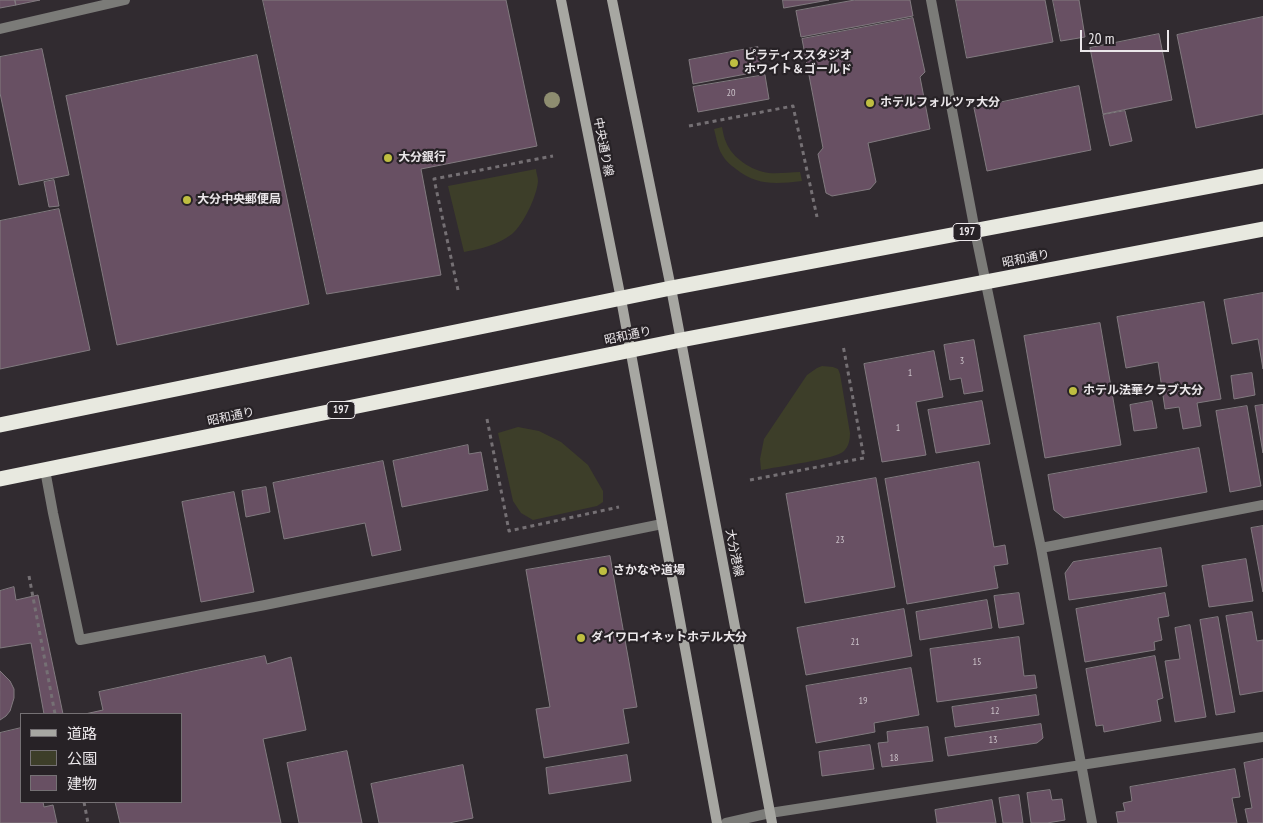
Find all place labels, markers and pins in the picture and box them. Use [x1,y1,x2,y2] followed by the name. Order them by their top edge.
[744,49,852,77] place label: ピラティススタジオ ホワイト＆ゴールド
[728,57,740,69] marker: ピラティススタジオ ホワイト＆ゴールド
[880,96,1000,110] place label: ホテルフォルツァ大分
[864,97,876,109] marker: ホテルフォルツァ大分
[398,151,446,165] place label: 大分銀行
[382,152,394,164] marker: 大分銀行
[197,193,281,207] place label: 大分中央郵便局
[181,194,193,206] marker: 大分中央郵便局
[1083,384,1203,398] place label: ホテル法華クラブ大分
[1067,385,1079,397] marker: ホテル法華クラブ大分
[613,564,685,578] place label: さかなや道場
[597,565,609,577] marker: さかなや道場
[591,631,747,645] place label: ダイワロイネットホテル大分
[575,632,587,644] marker: ダイワロイネットホテル大分

